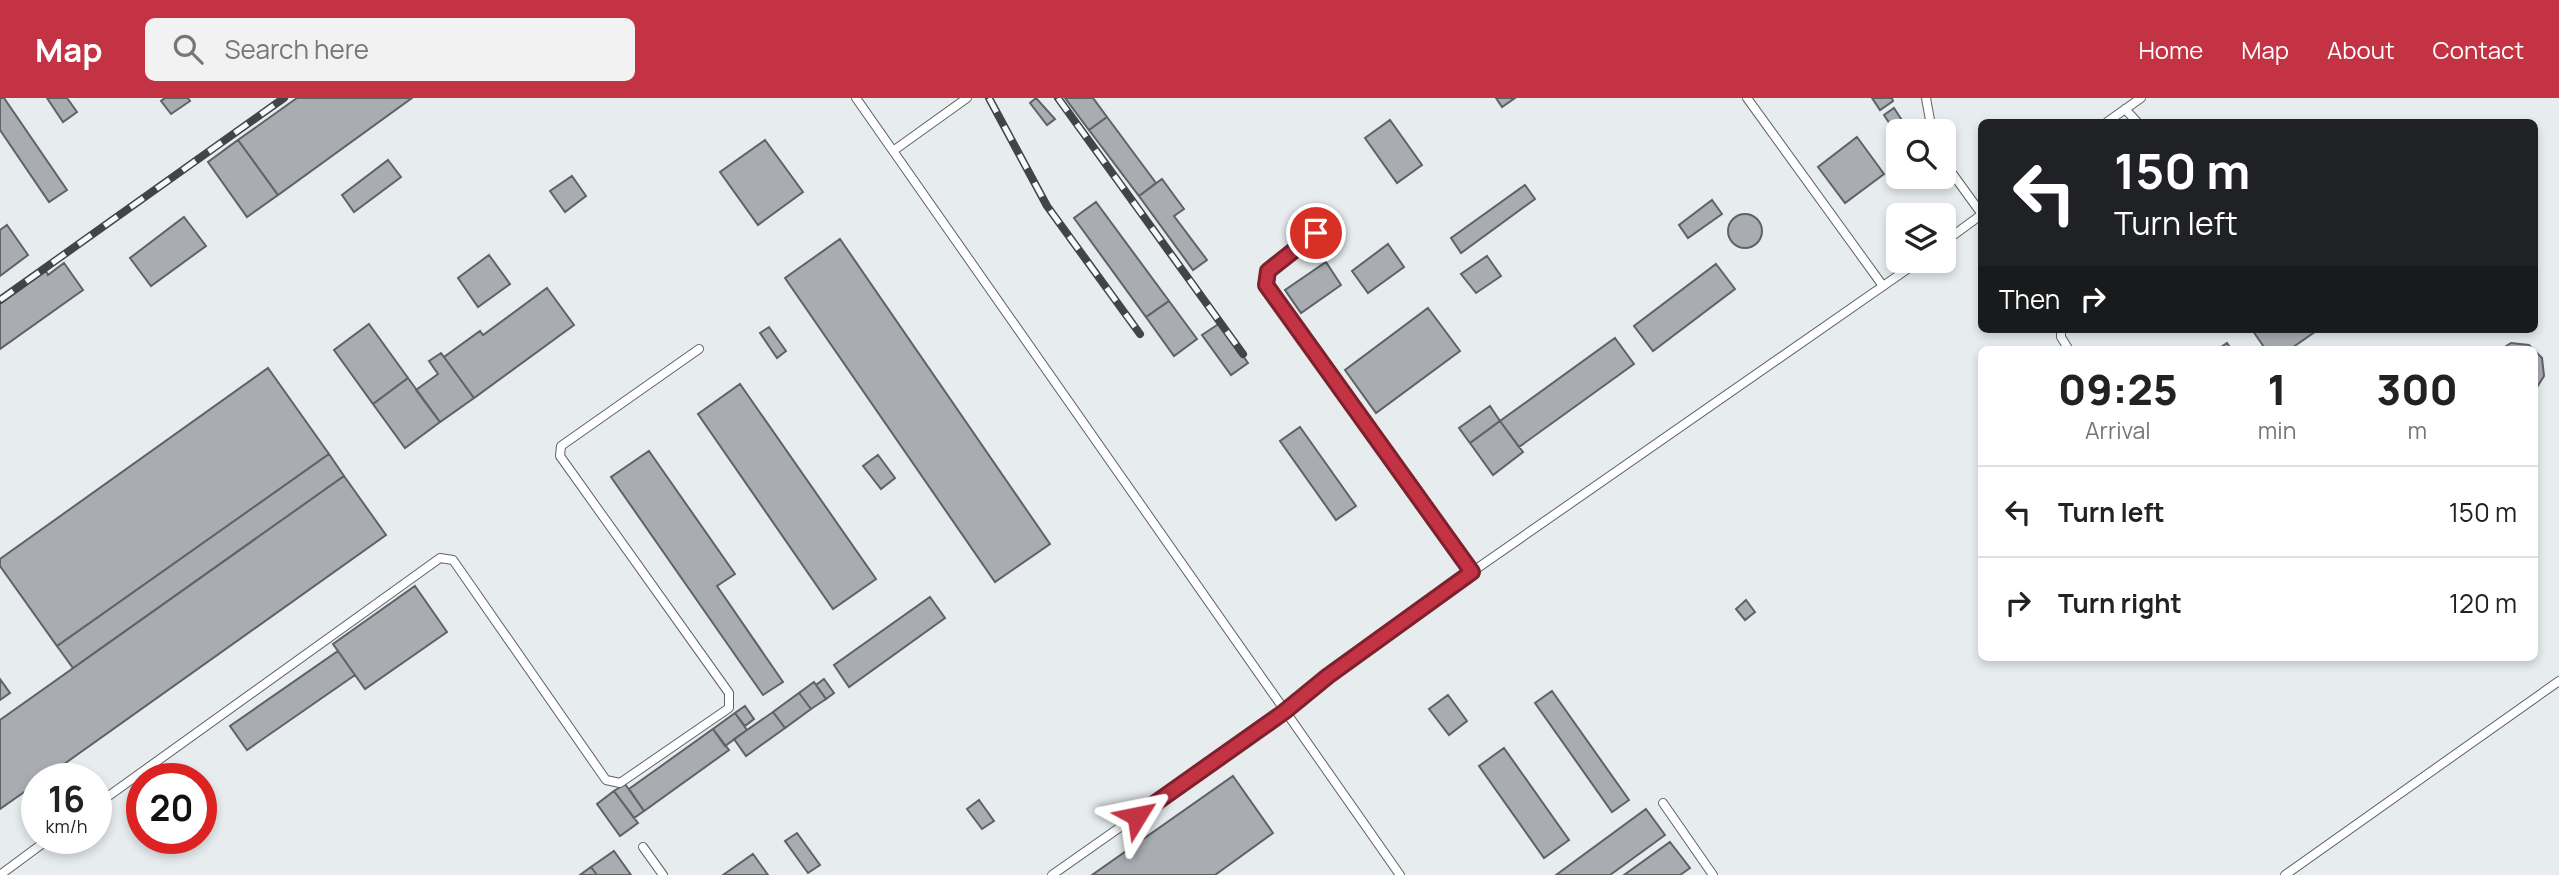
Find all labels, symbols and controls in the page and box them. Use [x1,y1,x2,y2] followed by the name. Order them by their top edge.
[145,18,635,81] search box
[35,27,103,72] text: Map
[169,30,207,68] icon: search
[225,31,369,67] text: Search here
[2138,33,2203,66] text: Home
[2241,33,2289,66] text: Map
[2327,33,2395,66] text: About
[2433,33,2524,66] text: Contact
[1886,119,1956,273] map controls
[1886,119,1956,189] button: search
[2114,137,2250,204] text: 150 m
[1999,147,2090,238] icon: left
[2114,201,2238,245] text: Turn left
[1286,203,1346,263] pin
[1886,203,1956,273] button: layers
[1297,214,1335,252] icon: arrive
[2074,280,2112,318] icon: right
[1999,281,2060,317] text: Then
[2058,360,2178,418] text: 09:25
[2268,360,2287,418] text: 1
[2376,360,2458,418] text: 300
[2085,414,2151,446] text: Arrival
[2258,414,2296,446] text: min
[2407,414,2427,446] text: m
[1999,493,2037,531] icon: left
[2058,494,2165,530] text: Turn left
[2449,494,2517,530] text: 150 m
[1999,584,2037,622] icon: right
[2058,585,2182,621] text: Turn right
[2449,585,2517,621] text: 120 m
[126,763,217,854] speed limit sign: 20
[48,775,85,823] text: 16
[1100,779,1174,853] position arrow
[46,814,87,838] text: km/h

